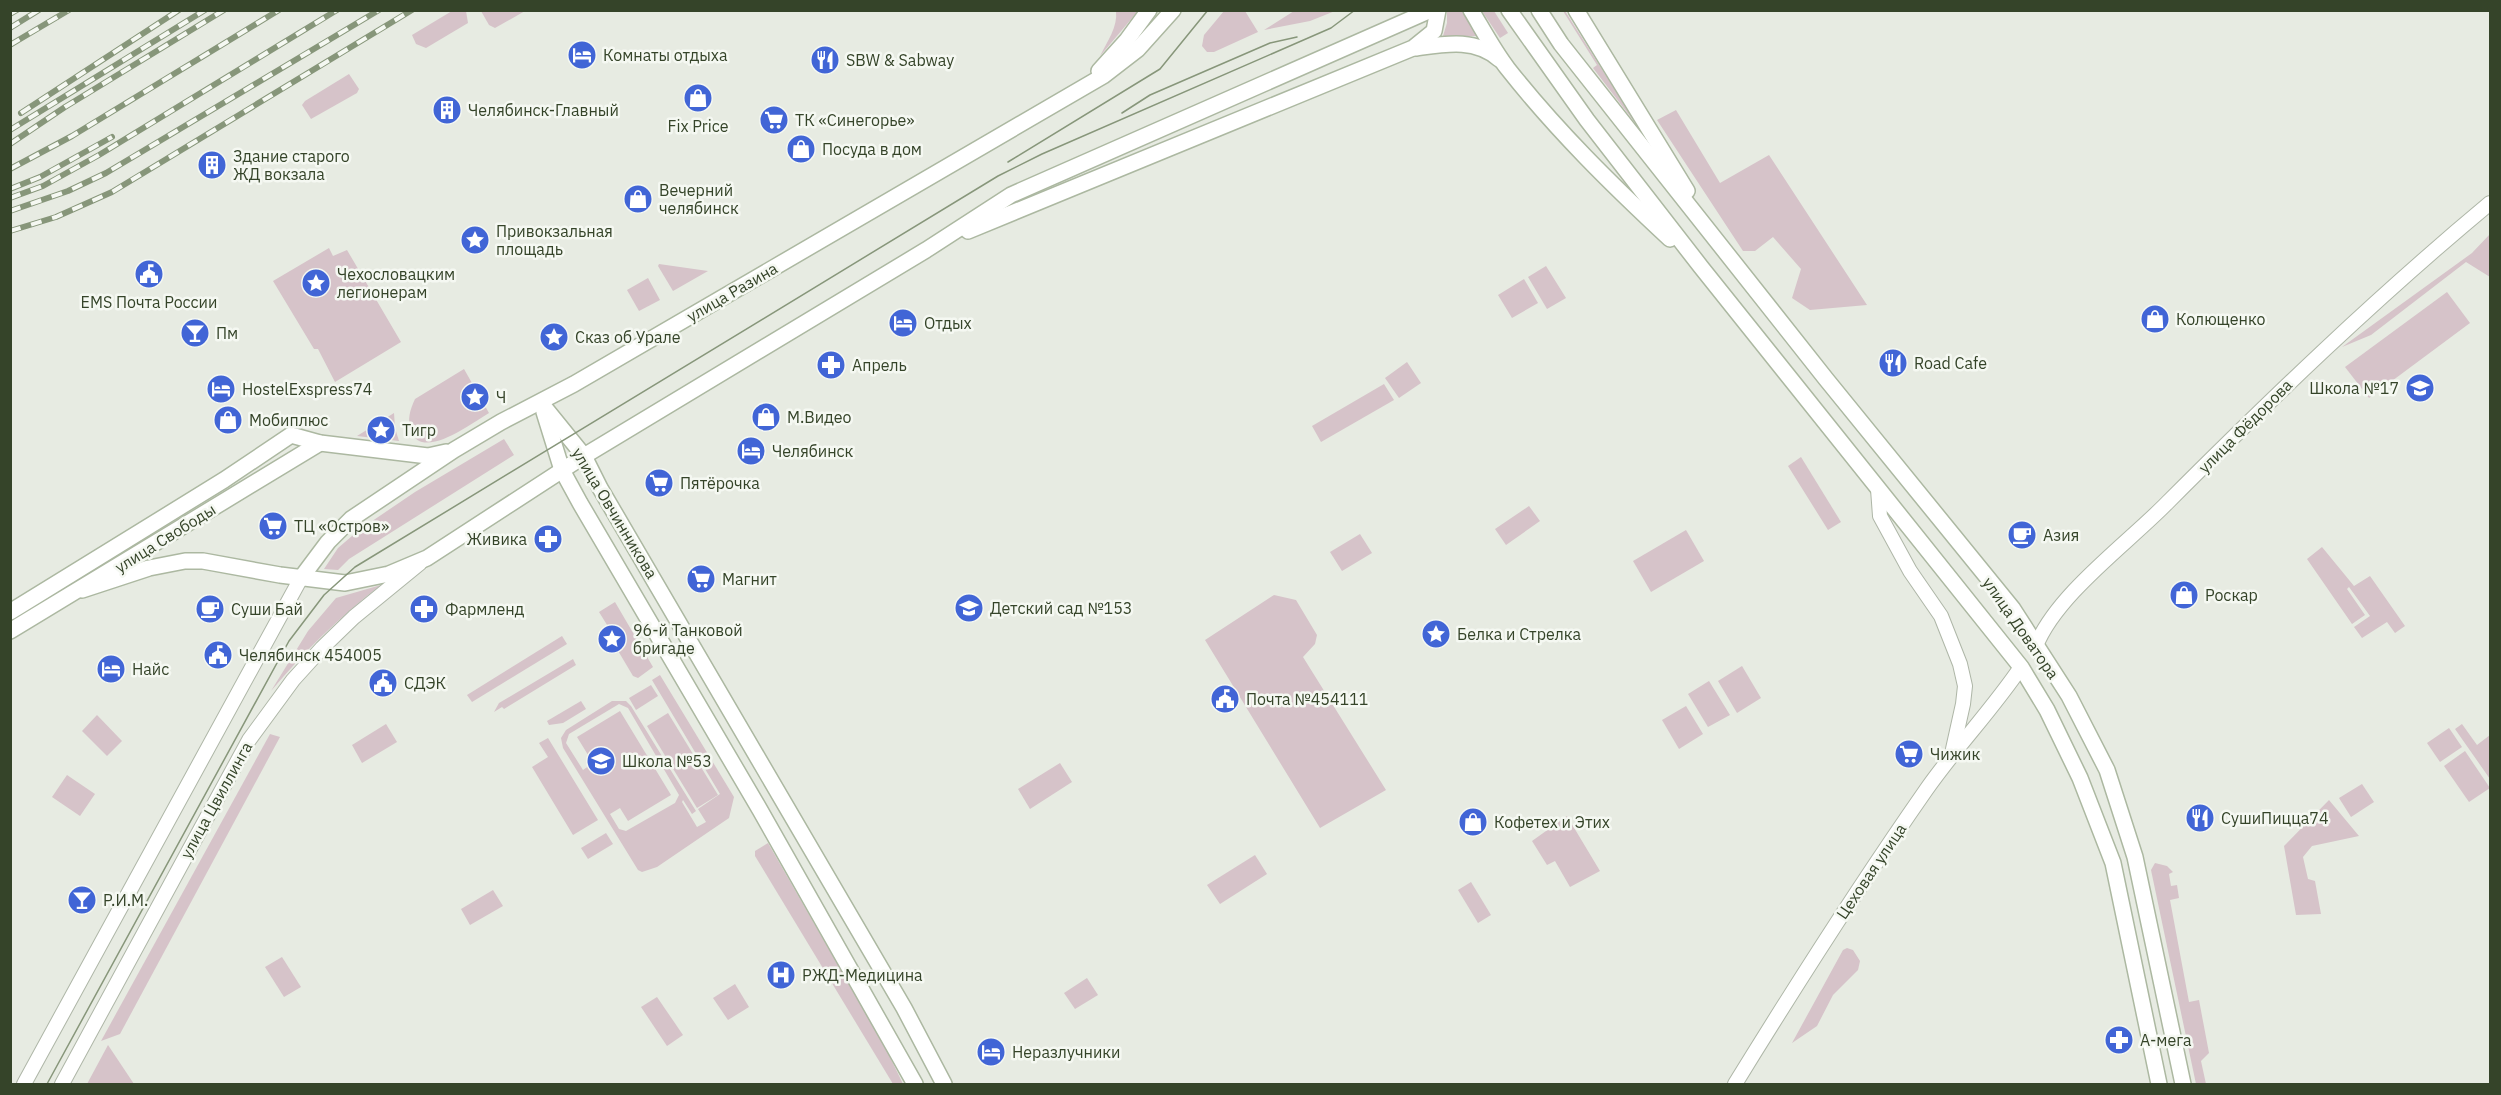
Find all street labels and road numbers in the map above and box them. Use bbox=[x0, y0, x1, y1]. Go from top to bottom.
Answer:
street label: улица Разина bbox=[683, 258, 781, 326]
street label: улица Фёдорова bbox=[2194, 375, 2296, 477]
street label: улица Овчинникова bbox=[568, 444, 662, 583]
street label: улица Свободы bbox=[111, 499, 219, 577]
street label: улица Доватора bbox=[1978, 573, 2064, 683]
street label: улица Цвиллинга bbox=[176, 738, 257, 862]
street label: Цеховая улица bbox=[1832, 819, 1911, 923]

